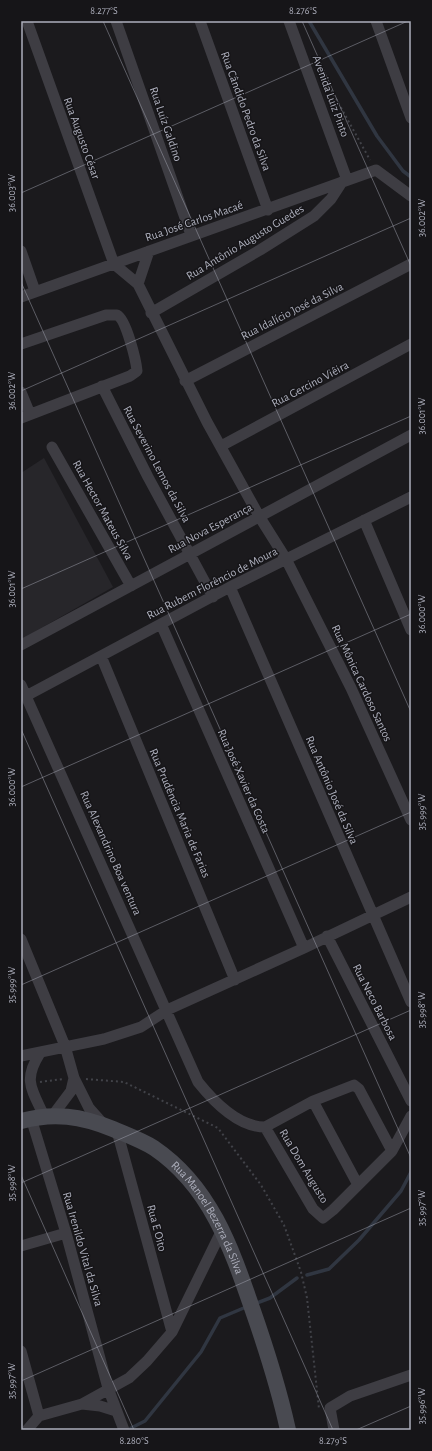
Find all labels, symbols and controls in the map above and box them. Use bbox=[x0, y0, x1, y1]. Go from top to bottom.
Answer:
text: 8.277°S bbox=[90, 6, 118, 16]
text: 8.276°S bbox=[289, 6, 317, 16]
street label: Rua Cândido Pedro da Silva bbox=[219, 50, 273, 173]
street label: Avenida Luiz Pinto bbox=[311, 54, 351, 138]
street label: Rua Luíz Galdino bbox=[148, 85, 184, 163]
street label: Rua Augusto César bbox=[62, 95, 102, 181]
text: 36.003°W bbox=[7, 174, 17, 212]
street label: Rua José Carlos Macaé bbox=[144, 199, 244, 243]
text: 36.002°W bbox=[417, 199, 427, 237]
street label: Rua Antônio Augusto Guedes bbox=[184, 202, 306, 282]
street label: Rua Idalício José da Silva bbox=[239, 280, 346, 342]
street label: Rua Gercino Viêira bbox=[269, 358, 351, 409]
text: 36.002°W bbox=[7, 372, 17, 410]
text: 36.001°W bbox=[417, 397, 427, 435]
street label: Rua Severino Lemos da Silva bbox=[121, 404, 193, 525]
street label: Rua Hector Mateus Silva bbox=[71, 458, 136, 562]
street label: Rua Nova Esperança bbox=[166, 501, 254, 555]
street label: Rua Rubem Florêncio de Moura bbox=[145, 545, 280, 621]
text: 36.001°W bbox=[7, 570, 17, 608]
text: 36.000°W bbox=[417, 594, 427, 633]
street label: Rua Mônica Cardoso Santos bbox=[330, 623, 394, 743]
street label: Rua José Xavier da Costa bbox=[216, 727, 273, 835]
street label: Rua Antônio José da Silva bbox=[304, 734, 360, 846]
street label: Rua Prudência Maria de Farias bbox=[147, 747, 213, 879]
text: 36.000°W bbox=[7, 767, 17, 806]
street label: Rua Alexandrino Boa ventura bbox=[78, 789, 144, 917]
text: 35.999°W bbox=[417, 794, 427, 830]
street label: Rua Neco Barbosa bbox=[351, 962, 400, 1042]
text: 35.999°W bbox=[7, 967, 17, 1003]
text: 35.998°W bbox=[417, 992, 427, 1028]
street label: Rua Dom Augusto bbox=[277, 1127, 331, 1205]
street label: Rua Manoel Bezerra da Silva bbox=[169, 1159, 246, 1276]
text: 35.998°W bbox=[7, 1165, 17, 1201]
street label: Rua Irenildo Vital da Silva bbox=[61, 1190, 105, 1308]
text: 35.997°W bbox=[417, 1190, 427, 1226]
street label: Rua E Oito bbox=[145, 1203, 169, 1253]
text: 35.997°W bbox=[7, 1363, 17, 1399]
text: 35.996°W bbox=[417, 1388, 427, 1424]
text: 8.280°S bbox=[119, 1436, 149, 1446]
text: 8.279°S bbox=[319, 1436, 347, 1446]

